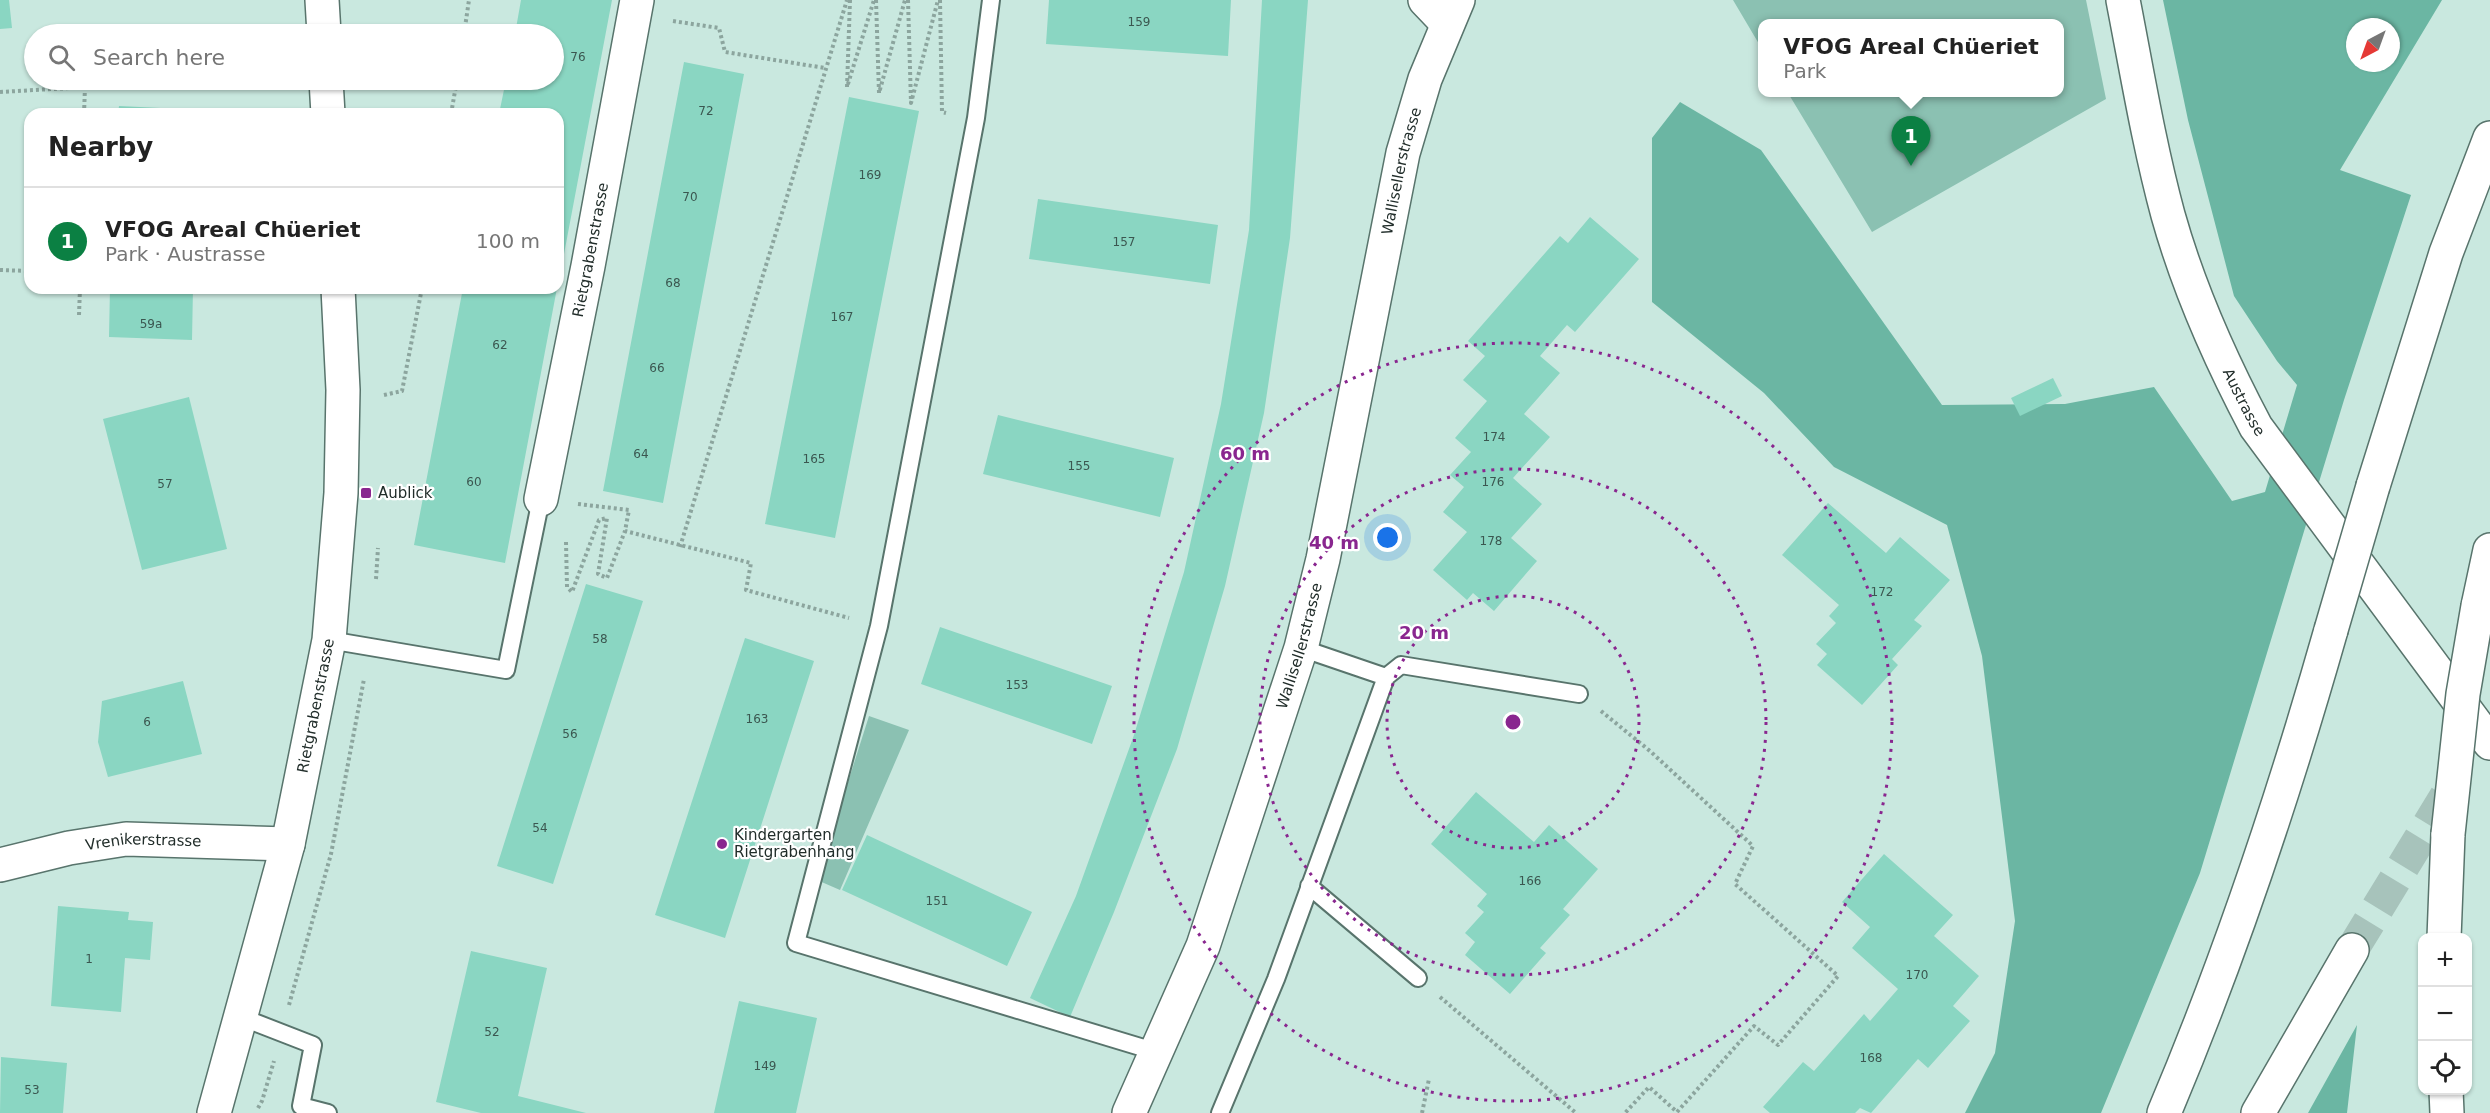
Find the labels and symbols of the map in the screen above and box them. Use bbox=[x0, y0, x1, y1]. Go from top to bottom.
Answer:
house number: 159 bbox=[1128, 15, 1150, 29]
north arrow bbox=[2346, 18, 2400, 72]
house number: 76 bbox=[570, 50, 586, 64]
house number: 72 bbox=[698, 104, 714, 118]
street label: Wallisellerstrasse bbox=[1378, 105, 1425, 236]
pin: 1 bbox=[1892, 116, 1930, 166]
house number: 169 bbox=[859, 168, 881, 182]
street label: Rietgrabenstrasse bbox=[569, 181, 612, 319]
house number: 70 bbox=[682, 190, 698, 204]
house number: 157 bbox=[1113, 235, 1135, 249]
house number: 68 bbox=[665, 276, 681, 290]
house number: 167 bbox=[831, 310, 853, 324]
house number: 59a bbox=[140, 317, 162, 331]
house number: 62 bbox=[492, 338, 508, 352]
house number: 66 bbox=[649, 361, 665, 375]
street label: Austrasse bbox=[2219, 365, 2269, 440]
house number: 174 bbox=[1483, 430, 1505, 444]
text: 60 m bbox=[1220, 443, 1270, 464]
house number: 64 bbox=[633, 447, 649, 461]
house number: 165 bbox=[803, 452, 825, 466]
house number: 155 bbox=[1068, 459, 1090, 473]
house number: 60 bbox=[466, 475, 482, 489]
house number: 176 bbox=[1482, 475, 1504, 489]
house number: 57 bbox=[157, 477, 173, 491]
place label: Aublick bbox=[378, 484, 433, 502]
marker: Aublick bbox=[359, 486, 373, 500]
your location bbox=[1373, 523, 1402, 552]
text: 40 m bbox=[1309, 532, 1359, 553]
house number: 178 bbox=[1480, 534, 1502, 548]
street label: Wallisellerstrasse bbox=[1273, 581, 1326, 711]
house number: 172 bbox=[1871, 585, 1893, 599]
text: 20 m bbox=[1399, 622, 1449, 643]
house number: 58 bbox=[592, 632, 608, 646]
street label: Rietgrabenstrasse bbox=[293, 637, 338, 775]
house number: 153 bbox=[1006, 678, 1028, 692]
house number: 163 bbox=[746, 712, 768, 726]
centre of rings bbox=[1503, 712, 1523, 732]
house number: 6 bbox=[143, 715, 151, 729]
house number: 56 bbox=[562, 727, 578, 741]
house number: 54 bbox=[532, 821, 548, 835]
place label: Kindergarten Rietgrabenhang bbox=[734, 826, 855, 861]
street label: Vrenikerstrasse bbox=[84, 830, 202, 854]
marker: Kindergarten Rietgrabenhang bbox=[715, 837, 729, 851]
house number: 166 bbox=[1519, 874, 1541, 888]
house number: 151 bbox=[926, 894, 948, 908]
house number: 1 bbox=[85, 952, 93, 966]
house number: 170 bbox=[1906, 968, 1928, 982]
house number: 52 bbox=[484, 1025, 500, 1039]
house number: 168 bbox=[1860, 1051, 1882, 1065]
house number: 149 bbox=[754, 1059, 776, 1073]
house number: 53 bbox=[24, 1083, 40, 1097]

